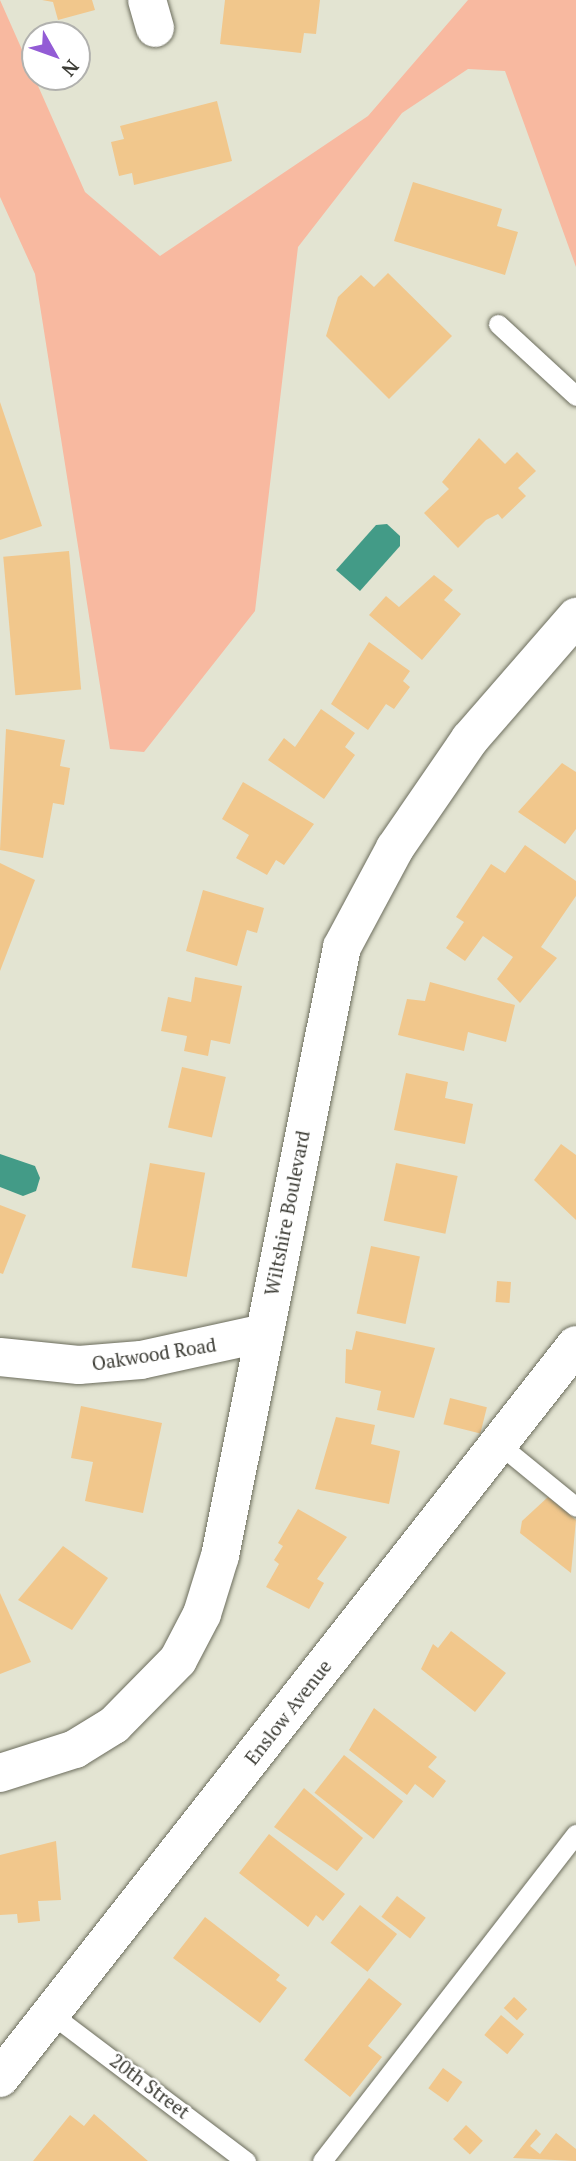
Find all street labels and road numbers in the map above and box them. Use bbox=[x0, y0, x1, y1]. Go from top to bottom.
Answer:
street label: Wiltshire Boulevard bbox=[260, 1128, 314, 1298]
street label: Oakwood Road bbox=[90, 1333, 218, 1375]
street label: Enslow Avenue bbox=[240, 1655, 336, 1769]
street label: 20th Street bbox=[106, 2049, 194, 2123]

